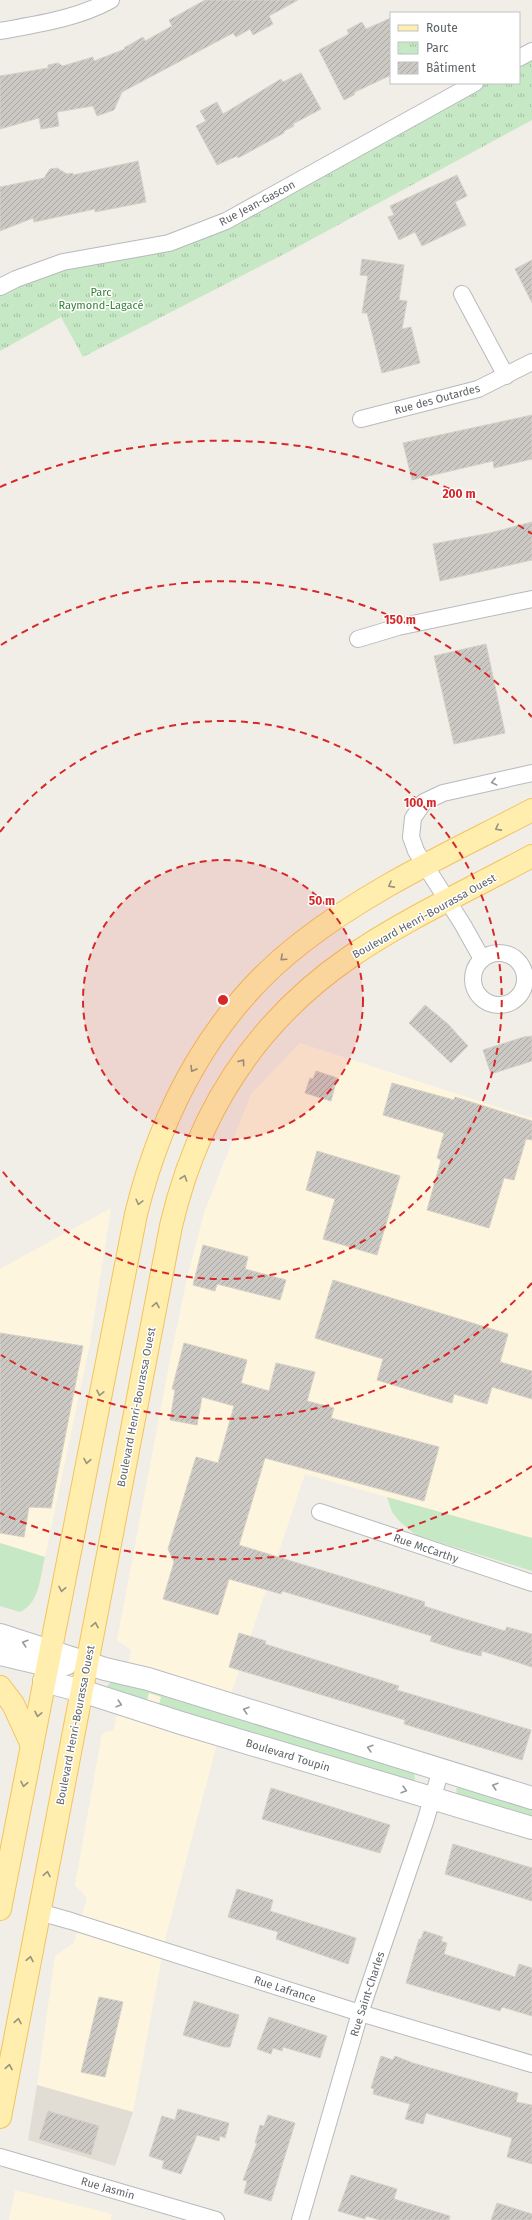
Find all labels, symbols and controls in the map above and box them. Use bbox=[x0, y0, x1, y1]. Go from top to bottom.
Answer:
legend bbox=[390, 12, 520, 84]
text: Route bbox=[426, 21, 458, 35]
text: Parc bbox=[426, 41, 449, 55]
text: Bâtiment bbox=[426, 61, 476, 75]
street label: Rue Jean-Gascon bbox=[217, 178, 297, 229]
park label: Parc Raymond-Lagacé bbox=[59, 286, 143, 312]
street label: Rue des Outardes bbox=[393, 382, 481, 417]
text: 200 m bbox=[442, 487, 476, 501]
text: 150 m bbox=[384, 613, 416, 627]
one-way arrow bbox=[491, 777, 497, 785]
text: 100 m bbox=[404, 796, 436, 810]
one-way arrow bbox=[494, 823, 502, 831]
street label: Boulevard Henri-Bourassa Ouest bbox=[350, 871, 498, 961]
one-way arrow bbox=[387, 880, 395, 888]
text: 50 m bbox=[309, 894, 335, 908]
one-way arrow bbox=[280, 953, 288, 960]
centre of rings bbox=[216, 993, 230, 1007]
one-way arrow bbox=[237, 1059, 245, 1066]
one-way arrow bbox=[190, 1065, 197, 1072]
one-way arrow bbox=[179, 1174, 187, 1181]
one-way arrow bbox=[135, 1198, 144, 1205]
one-way arrow bbox=[151, 1301, 159, 1308]
street label: Boulevard Henri-Bourassa Ouest bbox=[115, 1326, 158, 1488]
one-way arrow bbox=[97, 1390, 105, 1397]
one-way arrow bbox=[83, 1458, 92, 1464]
street label: Rue McCarthy bbox=[392, 1531, 461, 1566]
one-way arrow bbox=[59, 1586, 67, 1592]
one-way arrow bbox=[90, 1622, 99, 1628]
one-way arrow bbox=[22, 1639, 29, 1648]
street label: Boulevard Henri-Bourassa Ouest bbox=[54, 1644, 97, 1806]
one-way arrow bbox=[115, 1699, 122, 1708]
one-way arrow bbox=[243, 1706, 250, 1715]
one-way arrow bbox=[35, 1710, 43, 1717]
street label: Boulevard Toupin bbox=[244, 1737, 331, 1774]
one-way arrow bbox=[367, 1744, 374, 1753]
one-way arrow bbox=[20, 1781, 29, 1787]
one-way arrow bbox=[491, 1782, 498, 1791]
one-way arrow bbox=[400, 1785, 407, 1794]
one-way arrow bbox=[42, 1871, 50, 1877]
street label: Rue Saint-Charles bbox=[348, 1950, 387, 2038]
one-way arrow bbox=[26, 1956, 34, 1962]
street label: Rue Lafrance bbox=[252, 1973, 317, 2006]
one-way arrow bbox=[13, 2018, 22, 2024]
one-way arrow bbox=[5, 2064, 13, 2070]
street label: Rue Jasmin bbox=[79, 2175, 136, 2202]

